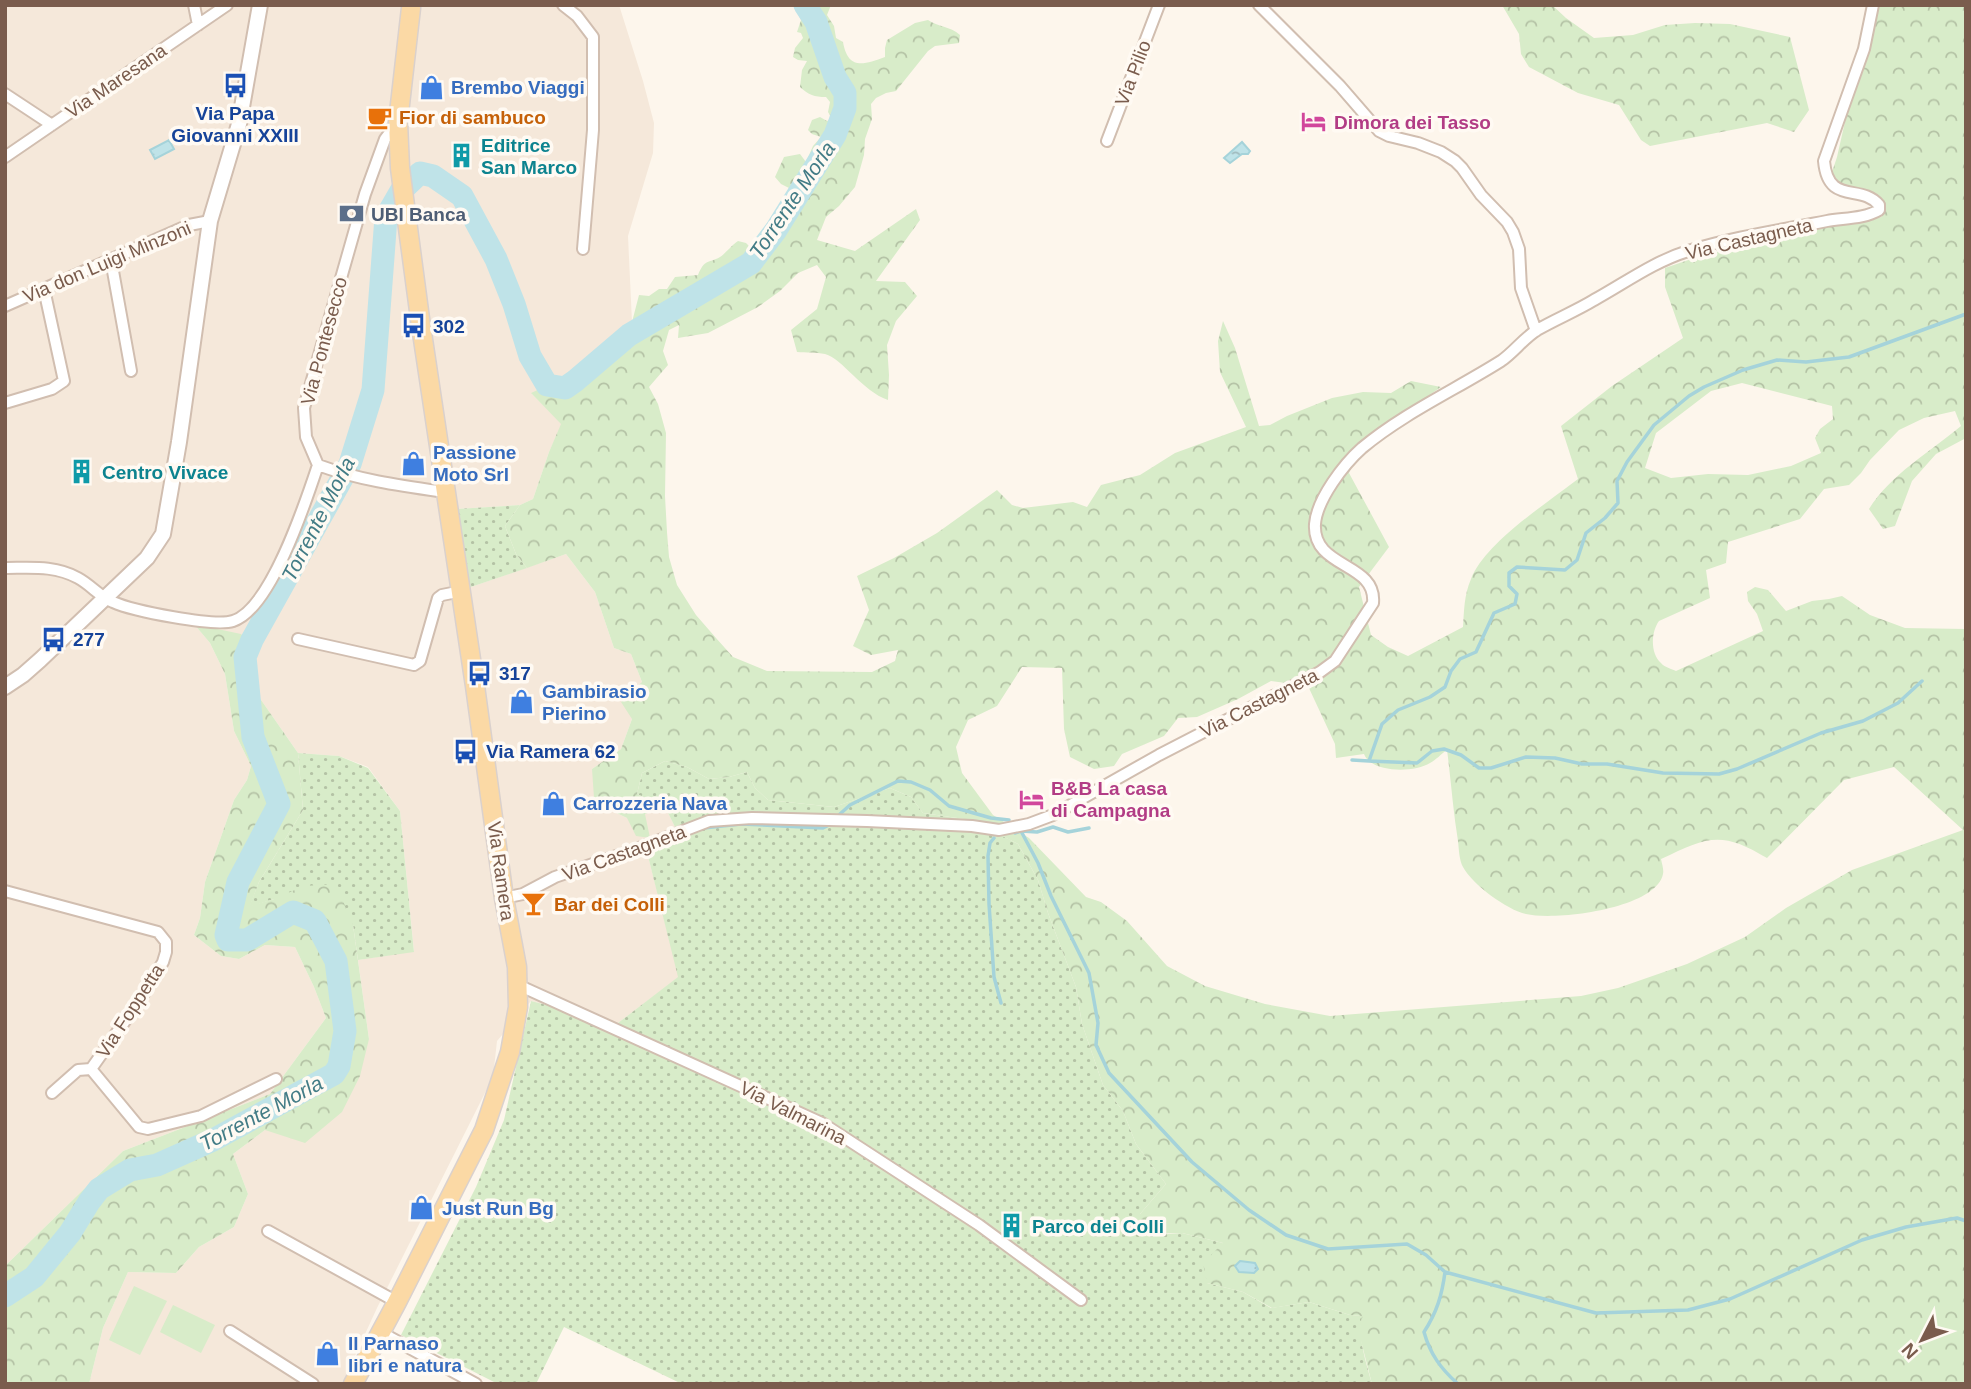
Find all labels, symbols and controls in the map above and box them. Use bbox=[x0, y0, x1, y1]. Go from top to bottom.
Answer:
street label: Via Pilio bbox=[1111, 37, 1155, 109]
street label: Via Maresana bbox=[62, 39, 171, 122]
bus stop icon: Via Papa Giovanni XXIII bbox=[221, 71, 249, 99]
shop icon: Brembo Viaggi bbox=[417, 73, 445, 101]
place label: Brembo Viaggi bbox=[451, 77, 585, 98]
place label: Via Papa Giovanni XXIII bbox=[171, 103, 299, 146]
cafe icon: Fior di sambuco bbox=[365, 103, 393, 131]
place label: Fior di sambuco bbox=[399, 107, 546, 128]
hotel icon: Dimora dei Tasso bbox=[1300, 108, 1328, 136]
place label: Dimora dei Tasso bbox=[1334, 112, 1491, 133]
place label: Editrice San Marco bbox=[481, 135, 577, 178]
water label: Torrente Morla bbox=[744, 137, 840, 263]
building icon: Editrice San Marco bbox=[447, 142, 475, 170]
bank icon: UBI Banca bbox=[337, 200, 365, 228]
place label: UBI Banca bbox=[371, 204, 466, 225]
street label: Via Castagneta bbox=[1684, 214, 1815, 264]
street label: Via don Luigi Minzoni bbox=[20, 217, 194, 307]
street label: Via Pontesecco bbox=[297, 275, 351, 407]
bus stop icon: 302 bbox=[399, 312, 427, 340]
place label: 302 bbox=[433, 316, 465, 337]
place label: Passione Moto Srl bbox=[433, 442, 516, 485]
shop icon: Passione Moto Srl bbox=[399, 449, 427, 477]
water label: Torrente Morla bbox=[277, 453, 359, 585]
building icon: Centro Vivace bbox=[68, 458, 96, 486]
place label: Centro Vivace bbox=[102, 462, 228, 483]
bus stop icon: 277 bbox=[39, 625, 67, 653]
place label: 277 bbox=[73, 629, 105, 650]
bus stop icon: 317 bbox=[465, 659, 493, 687]
place label: 317 bbox=[499, 663, 531, 684]
street label: Via Castagneta bbox=[1197, 664, 1322, 742]
place label: Gambirasio Pierino bbox=[542, 681, 647, 724]
shop icon: Gambirasio Pierino bbox=[508, 688, 536, 716]
bus stop icon: Via Ramera 62 bbox=[452, 737, 480, 765]
place label: Via Ramera 62 bbox=[486, 741, 616, 762]
place label: B&B La casa di Campagna bbox=[1051, 778, 1171, 821]
hotel icon: B&B La casa di Campagna bbox=[1017, 785, 1045, 813]
shop icon: Carrozzeria Nava bbox=[539, 789, 567, 817]
place label: Carrozzeria Nava bbox=[573, 793, 728, 814]
street label: Via Ramera bbox=[484, 820, 518, 922]
street label: Via Castagneta bbox=[560, 821, 689, 885]
bar icon: Bar dei Colli bbox=[520, 890, 548, 918]
place label: Bar dei Colli bbox=[554, 894, 665, 915]
street label: Via Foppetta bbox=[92, 960, 168, 1062]
water label: Torrente Morla bbox=[196, 1071, 326, 1155]
street label: Via Valmarina bbox=[736, 1077, 850, 1149]
shop icon: Just Run Bg bbox=[408, 1194, 436, 1222]
place label: Just Run Bg bbox=[442, 1198, 554, 1219]
building icon: Parco dei Colli bbox=[998, 1212, 1026, 1240]
place label: Parco dei Colli bbox=[1032, 1216, 1164, 1237]
north arrow bbox=[1887, 1305, 1957, 1375]
place label: Il Parnaso libri e natura bbox=[348, 1333, 462, 1376]
text: N bbox=[1897, 1339, 1922, 1363]
shop icon: Il Parnaso libri e natura bbox=[314, 1340, 342, 1368]

